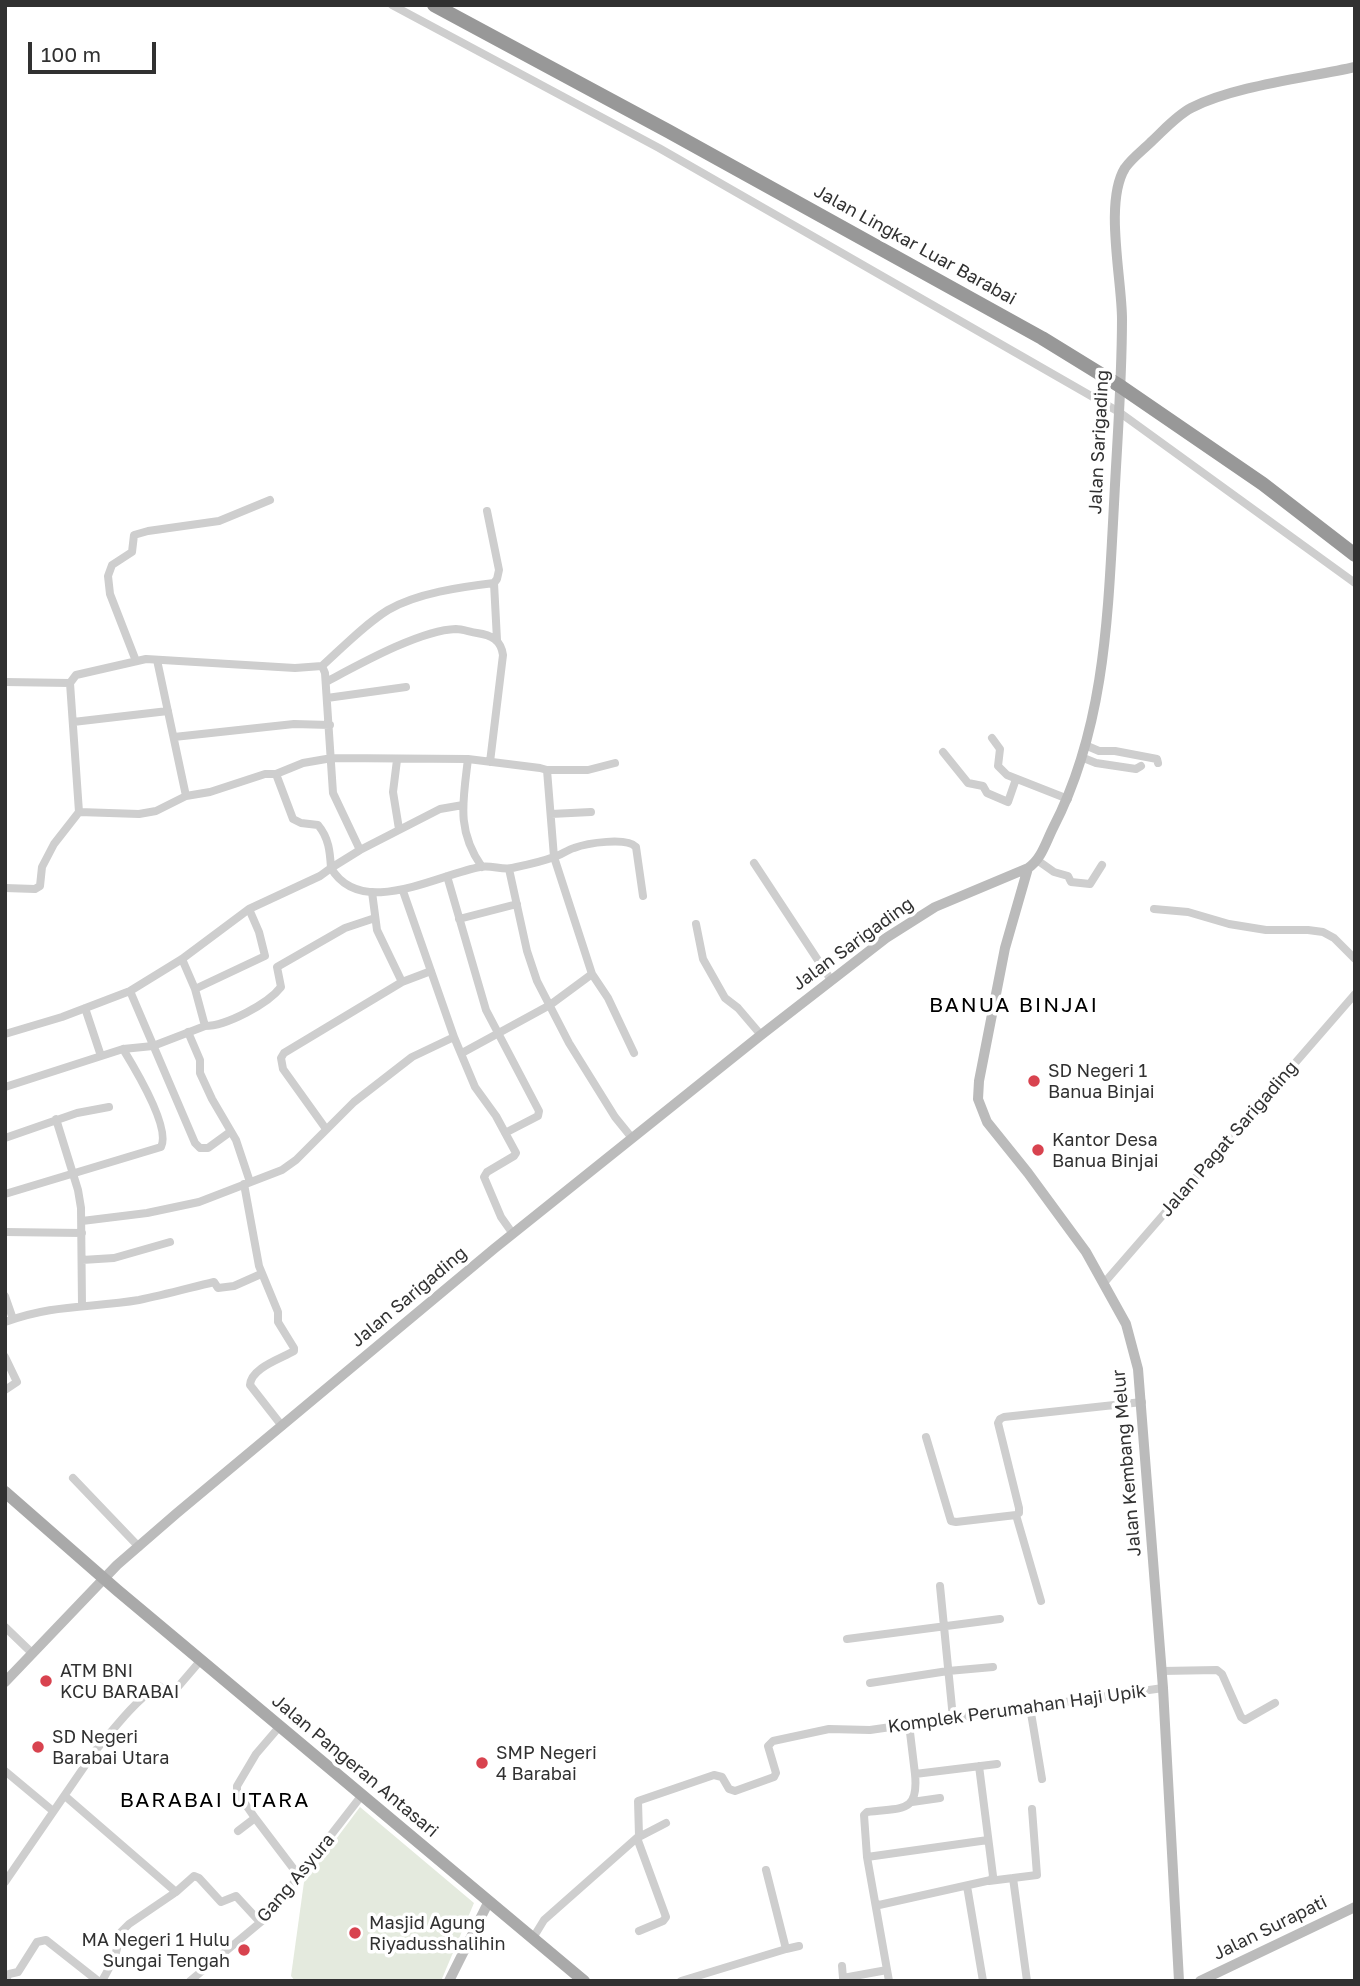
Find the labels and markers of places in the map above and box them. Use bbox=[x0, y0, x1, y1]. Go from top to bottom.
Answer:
place label: SD Negeri 1 Banua Binjai bbox=[1048, 1060, 1155, 1102]
marker: SD Negeri 1 Banua Binjai bbox=[1026, 1073, 1042, 1089]
place label: Kantor Desa Banua Binjai bbox=[1052, 1129, 1159, 1172]
marker: Kantor Desa Banua Binjai bbox=[1030, 1142, 1046, 1158]
place label: ATM BNI KCU BARABAI bbox=[60, 1660, 179, 1702]
marker: ATM BNI KCU BARABAI bbox=[38, 1673, 54, 1689]
place label: SD Negeri Barabai Utara bbox=[52, 1726, 169, 1768]
marker: SD Negeri Barabai Utara bbox=[30, 1739, 46, 1755]
place label: SMP Negeri 4 Barabai bbox=[496, 1742, 597, 1784]
marker: SMP Negeri 4 Barabai bbox=[474, 1755, 490, 1771]
place label: Masjid Agung Riyadusshalihin bbox=[369, 1912, 506, 1954]
marker: Masjid Agung Riyadusshalihin bbox=[347, 1925, 363, 1941]
place label: MA Negeri 1 Hulu Sungai Tengah bbox=[82, 1929, 230, 1972]
marker: MA Negeri 1 Hulu Sungai Tengah bbox=[236, 1942, 252, 1958]

